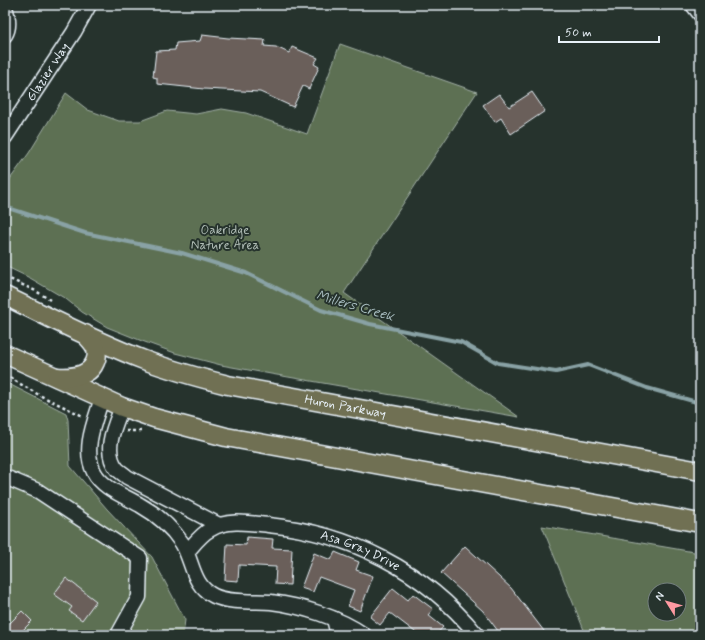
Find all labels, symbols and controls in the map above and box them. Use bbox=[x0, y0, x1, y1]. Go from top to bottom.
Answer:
scale bar bbox=[559, 18, 659, 44]
text: 50 m bbox=[565, 25, 592, 41]
street label: Glazier Way bbox=[22, 39, 73, 104]
park label: Oakridge Nature Area bbox=[191, 222, 260, 254]
water label: Millers Creek bbox=[314, 286, 397, 326]
street label: Huron Parkway bbox=[303, 391, 388, 422]
street label: Asa Gray Drive bbox=[319, 526, 404, 575]
north arrow bbox=[647, 582, 687, 622]
text: N bbox=[652, 589, 668, 604]

